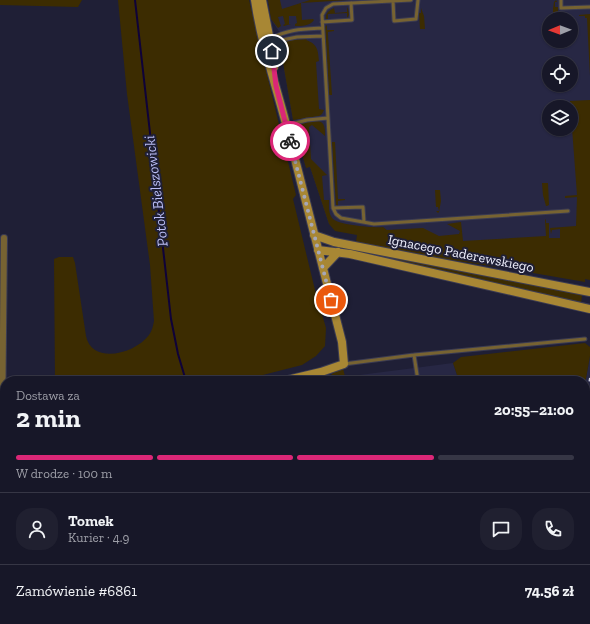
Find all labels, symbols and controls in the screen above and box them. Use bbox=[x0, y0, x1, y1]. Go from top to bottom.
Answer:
north arrow bbox=[542, 12, 578, 48]
map controls bbox=[542, 12, 578, 136]
pin bbox=[255, 34, 289, 68]
icon: home bbox=[261, 40, 283, 62]
button: locate bbox=[542, 56, 578, 92]
button: layers bbox=[542, 100, 578, 136]
courier bbox=[270, 121, 310, 161]
icon: bike bbox=[279, 130, 301, 152]
water label: Potok Bielszowicki bbox=[140, 134, 172, 248]
street label: Ignacego Paderewskiego bbox=[386, 231, 535, 276]
pin bbox=[314, 283, 348, 317]
icon: bag bbox=[320, 289, 342, 311]
text: Dostawa za bbox=[16, 388, 80, 403]
text: 20:55–21:00 bbox=[494, 401, 574, 419]
text: 2 min bbox=[16, 402, 81, 434]
text: W drodze · 100 m bbox=[16, 466, 112, 481]
button: person bbox=[16, 508, 58, 550]
button: chat bbox=[480, 508, 522, 550]
button: phone bbox=[532, 508, 574, 550]
text: Tomek bbox=[68, 512, 114, 530]
text: Kurier · 4.9 bbox=[68, 530, 129, 545]
text: Zamówienie #6861 bbox=[16, 582, 137, 600]
text: 74.56 zł bbox=[525, 582, 574, 600]

